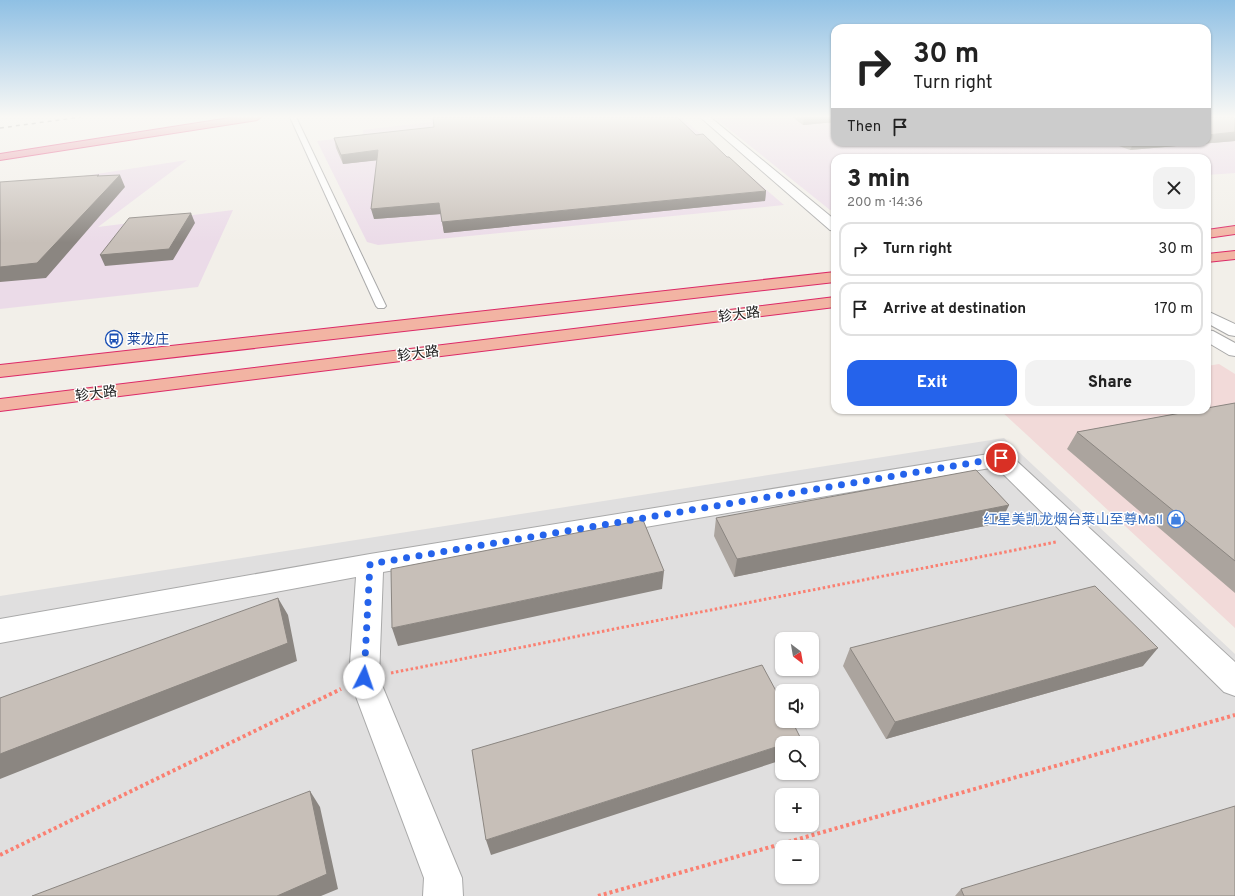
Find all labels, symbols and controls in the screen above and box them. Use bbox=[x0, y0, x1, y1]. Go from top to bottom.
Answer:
text: 30 m bbox=[913, 37, 979, 73]
icon: right bbox=[847, 40, 899, 92]
text: Turn right bbox=[913, 72, 993, 95]
icon: arrive bbox=[889, 116, 911, 138]
text: Then bbox=[847, 118, 881, 137]
text: 3 min bbox=[847, 165, 910, 195]
button: close bbox=[1153, 167, 1195, 209]
text: 200 m · 14:36 bbox=[847, 195, 923, 211]
icon: right bbox=[849, 238, 871, 260]
text: Turn right bbox=[883, 240, 952, 259]
text: 30 m bbox=[1158, 240, 1193, 259]
icon: arrive bbox=[849, 298, 871, 320]
text: Arrive at destination bbox=[883, 300, 1026, 319]
text: 170 m bbox=[1154, 300, 1193, 319]
street label: 轸大路 bbox=[717, 304, 761, 326]
bus stop icon: 莱龙庄 bbox=[104, 329, 124, 349]
place label: 莱龙庄 bbox=[127, 331, 169, 349]
street label: 轸大路 bbox=[396, 343, 440, 365]
button: Exit bbox=[847, 360, 1017, 406]
button: Share bbox=[1025, 360, 1195, 406]
street label: 轸大路 bbox=[74, 383, 118, 405]
pin bbox=[984, 441, 1018, 475]
icon: arrive bbox=[990, 447, 1012, 469]
shop icon: 红星美凯龙烟台莱山至尊Mall bbox=[1166, 509, 1186, 529]
place label: 红星美凯龙烟台莱山至尊Mall bbox=[983, 511, 1163, 529]
north arrow bbox=[775, 632, 819, 676]
map controls bbox=[775, 632, 819, 884]
position arrow bbox=[343, 657, 385, 699]
button: sound bbox=[775, 684, 819, 728]
button: search bbox=[775, 736, 819, 780]
button: + bbox=[775, 788, 819, 832]
button: − bbox=[775, 840, 819, 884]

